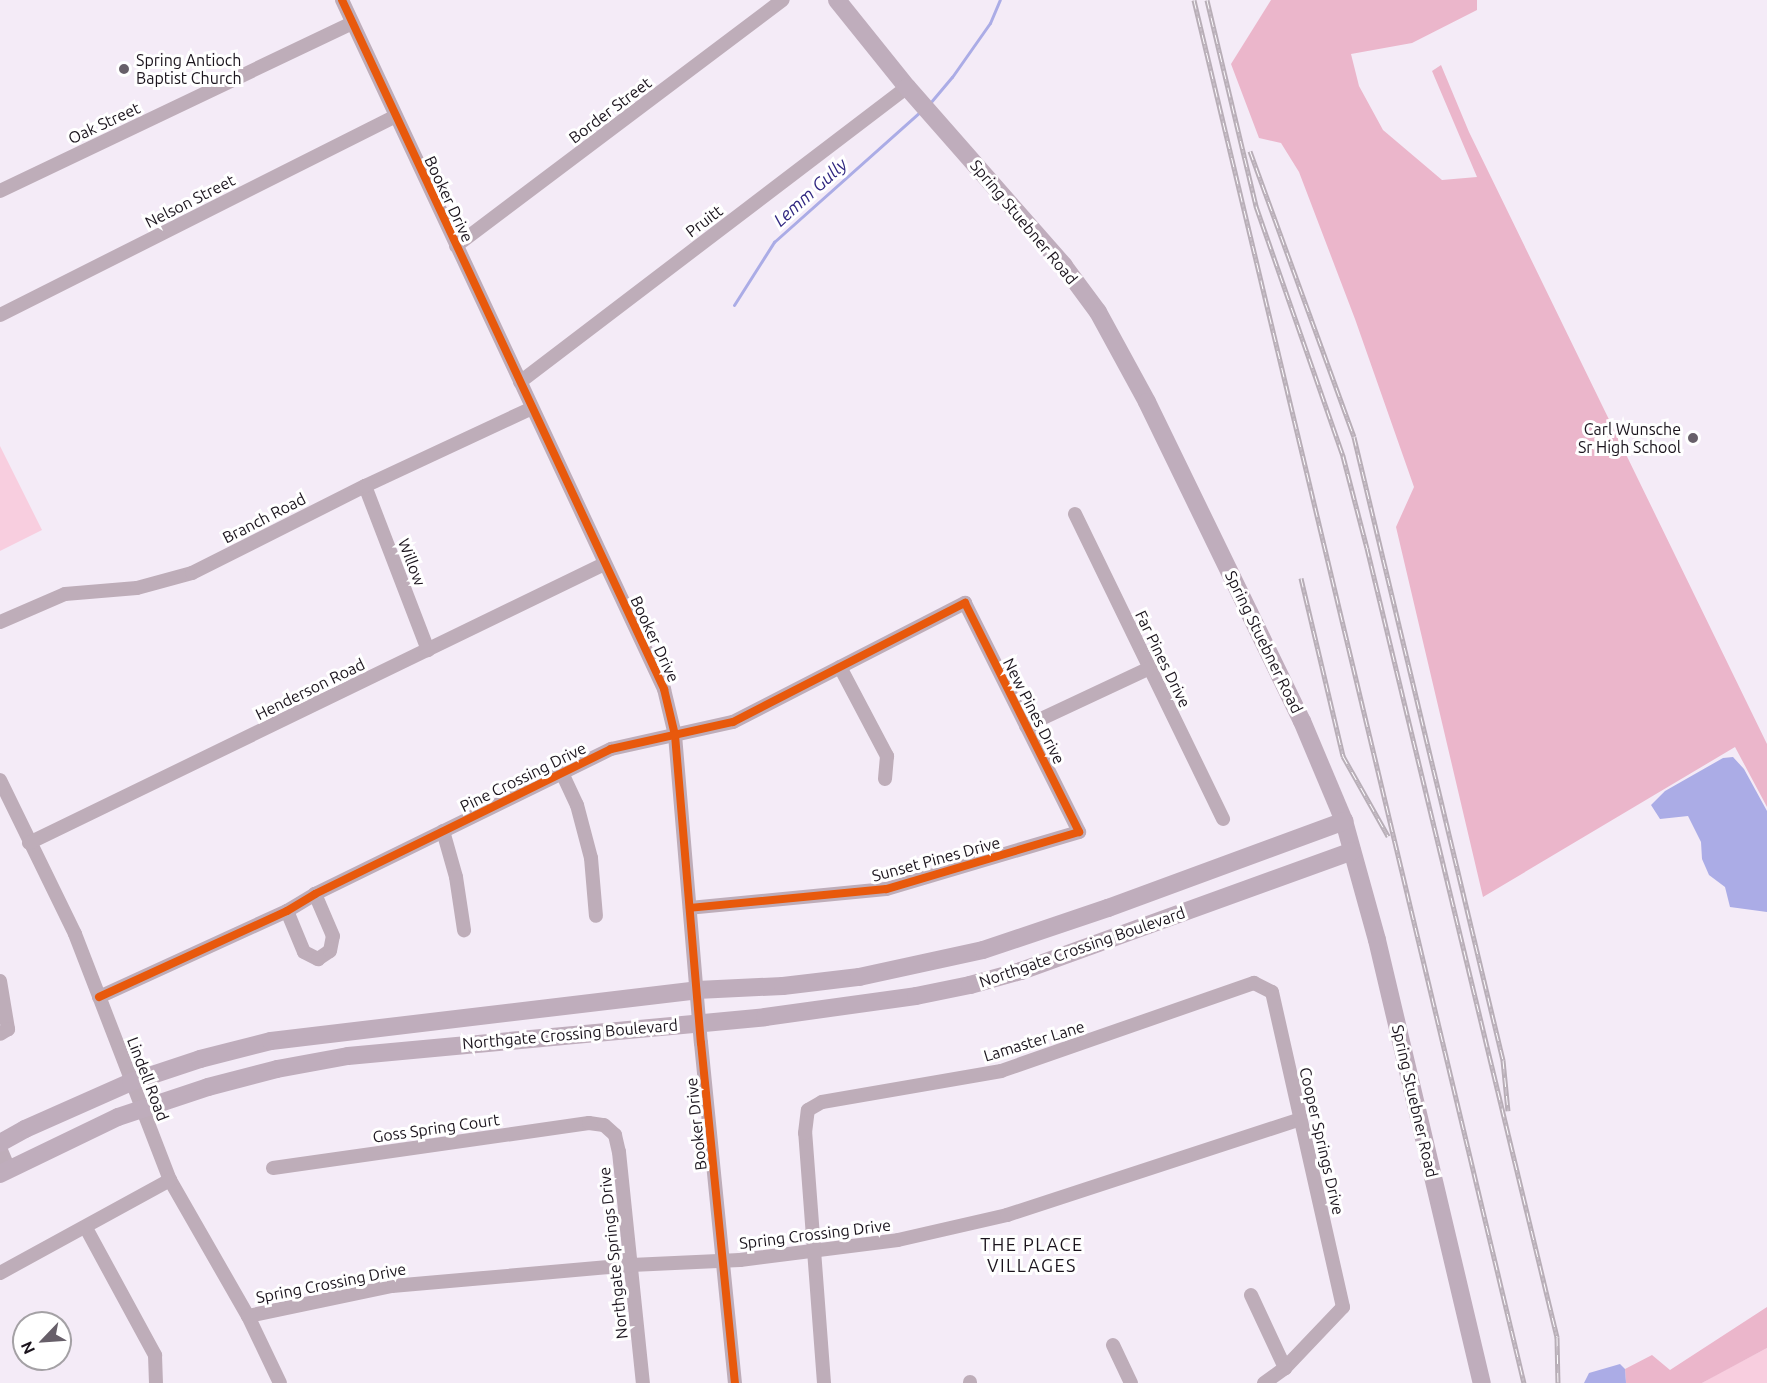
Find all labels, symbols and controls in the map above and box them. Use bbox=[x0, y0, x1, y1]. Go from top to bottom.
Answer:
place label: Spring Antioch Baptist Church bbox=[136, 50, 242, 88]
marker: Spring Antioch Baptist Church bbox=[117, 62, 131, 76]
street label: Border Street bbox=[565, 73, 655, 147]
street label: Oak Street bbox=[65, 98, 143, 148]
street label: Booker Drive bbox=[421, 153, 477, 245]
water label: Lemm Gully bbox=[769, 153, 851, 231]
street label: Spring Stuebner Road bbox=[966, 156, 1082, 288]
street label: Nelson Street bbox=[142, 170, 238, 232]
street label: Pruitt bbox=[682, 201, 726, 241]
place label: Carl Wunsche Sr High School bbox=[1578, 419, 1681, 457]
marker: Carl Wunsche Sr High School bbox=[1686, 431, 1700, 445]
street label: Branch Road bbox=[219, 489, 309, 547]
street label: Willow bbox=[394, 536, 430, 588]
street label: Spring Stuebner Road bbox=[1221, 568, 1307, 716]
street label: Booker Drive bbox=[627, 593, 683, 685]
street label: Far Pines Drive bbox=[1131, 607, 1195, 711]
street label: Henderson Road bbox=[252, 654, 368, 724]
street label: New Pines Drive bbox=[999, 655, 1069, 767]
street label: Pine Crossing Drive bbox=[457, 738, 589, 816]
street label: Sunset Pines Drive bbox=[870, 833, 1002, 885]
street label: Northgate Crossing Boulevard bbox=[977, 903, 1187, 991]
street label: Northgate Crossing Boulevard bbox=[461, 1015, 679, 1053]
street label: Lamaster Lane bbox=[981, 1017, 1087, 1065]
street label: Spring Stuebner Road bbox=[1388, 1023, 1442, 1179]
street label: Lindell Road bbox=[123, 1034, 173, 1124]
street label: Cooper Springs Drive bbox=[1296, 1065, 1348, 1217]
street label: Booker Drive bbox=[682, 1077, 710, 1171]
street label: Goss Spring Court bbox=[371, 1110, 501, 1146]
street label: Northgate Springs Drive bbox=[594, 1166, 632, 1340]
street label: Spring Crossing Drive bbox=[738, 1215, 892, 1253]
district label: THE PLACE VILLAGES bbox=[980, 1234, 1084, 1276]
street label: Spring Crossing Drive bbox=[254, 1259, 408, 1307]
north arrow bbox=[12, 1311, 72, 1371]
text: N bbox=[17, 1339, 38, 1357]

